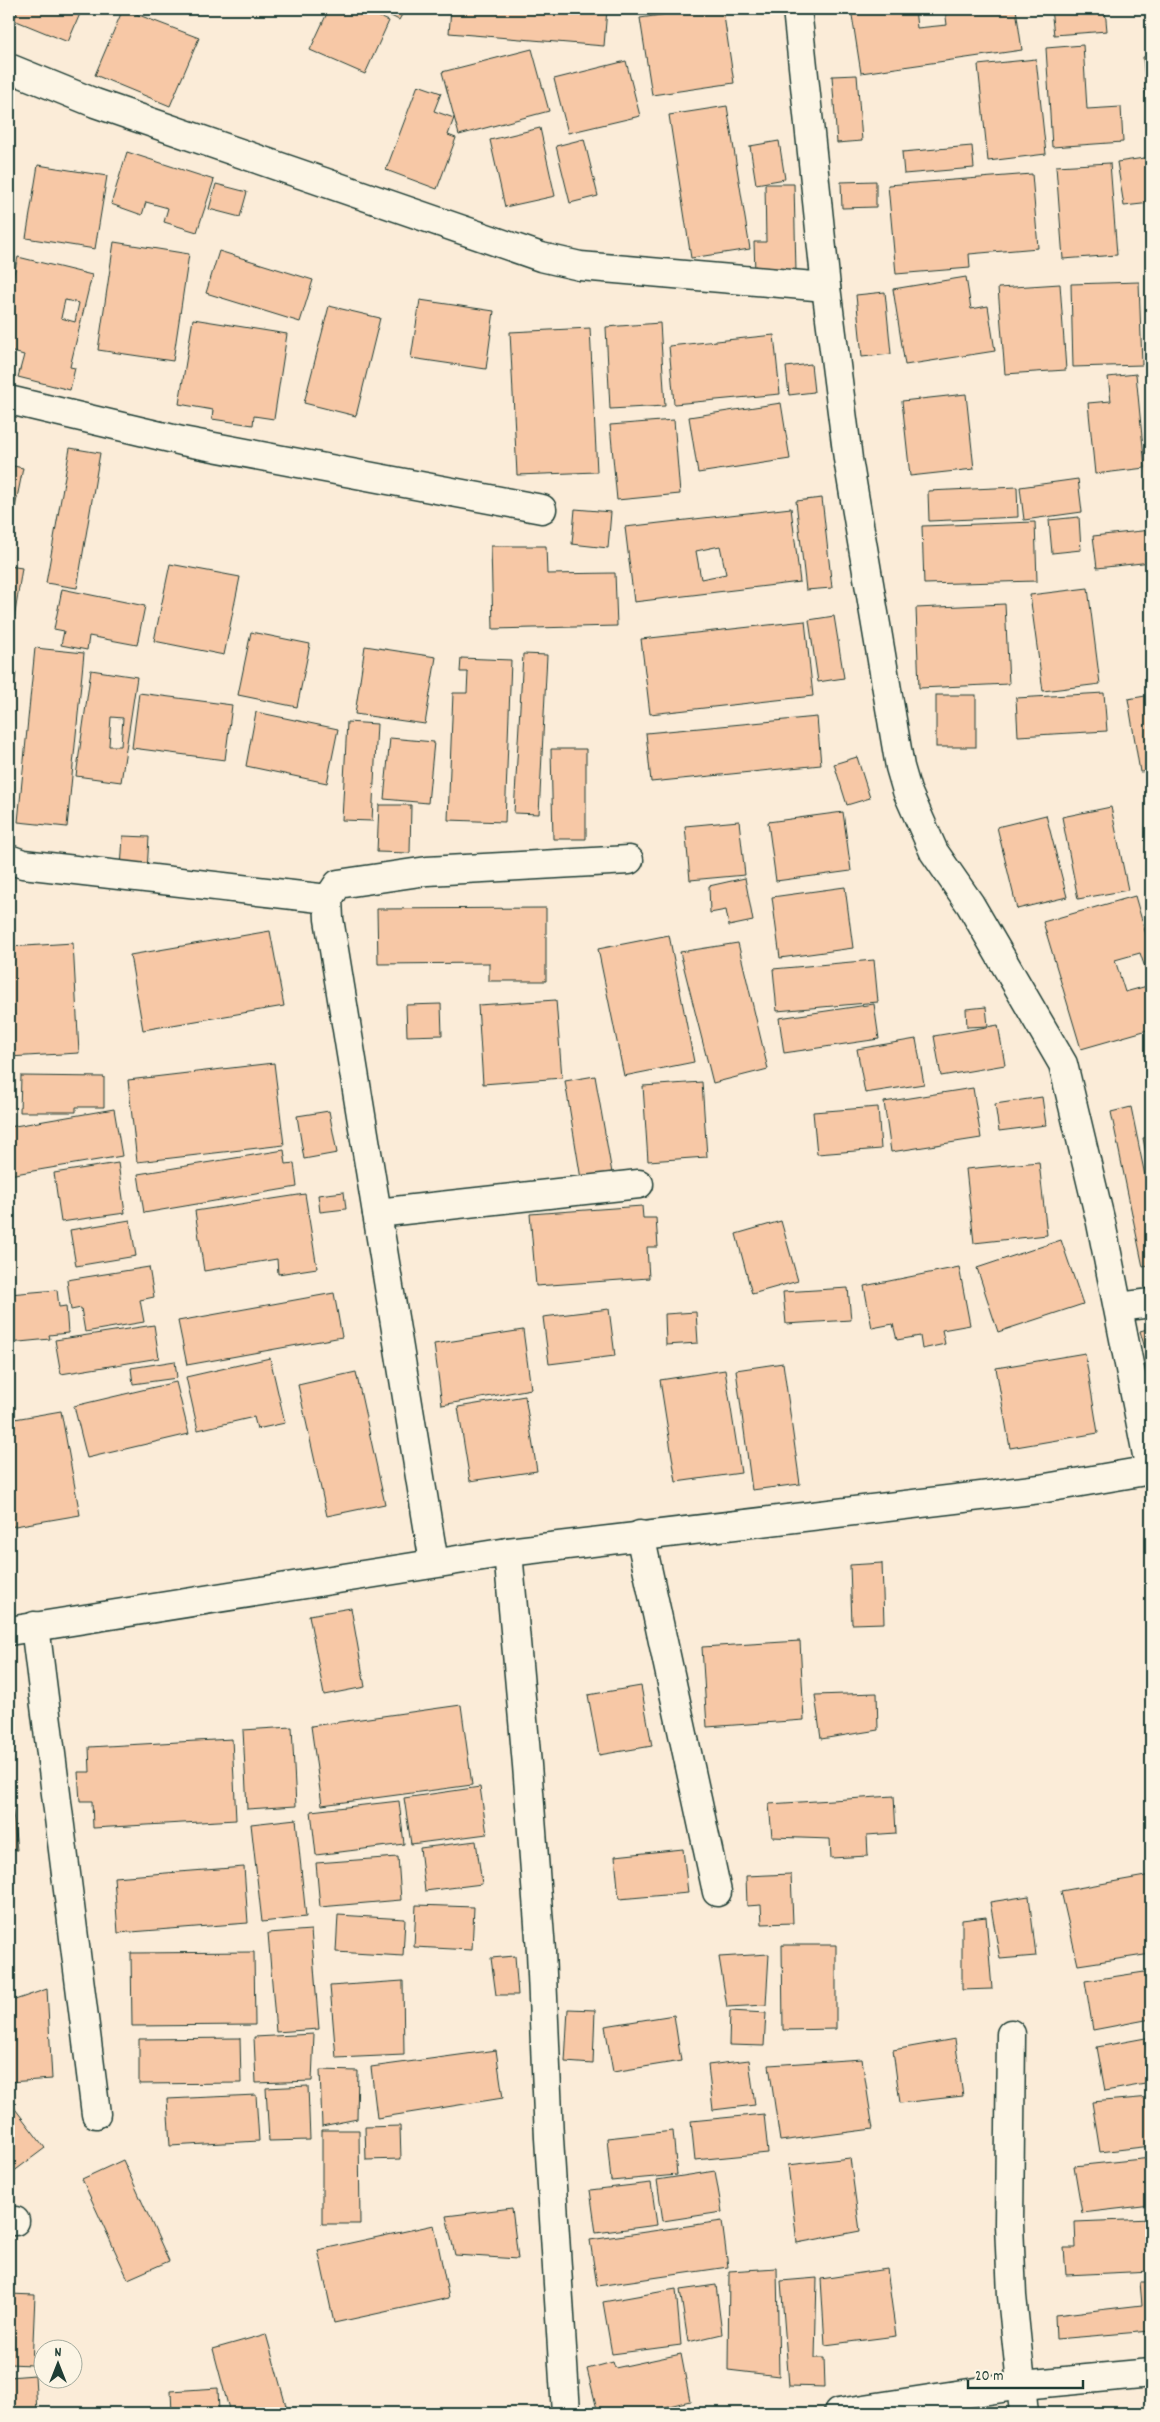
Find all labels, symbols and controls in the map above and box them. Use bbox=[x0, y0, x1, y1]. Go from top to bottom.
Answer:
north arrow bbox=[32, 2340, 82, 2390]
text: N bbox=[55, 2343, 62, 2363]
scale bar bbox=[968, 2357, 1082, 2389]
text: 20 m bbox=[975, 2366, 1003, 2388]

